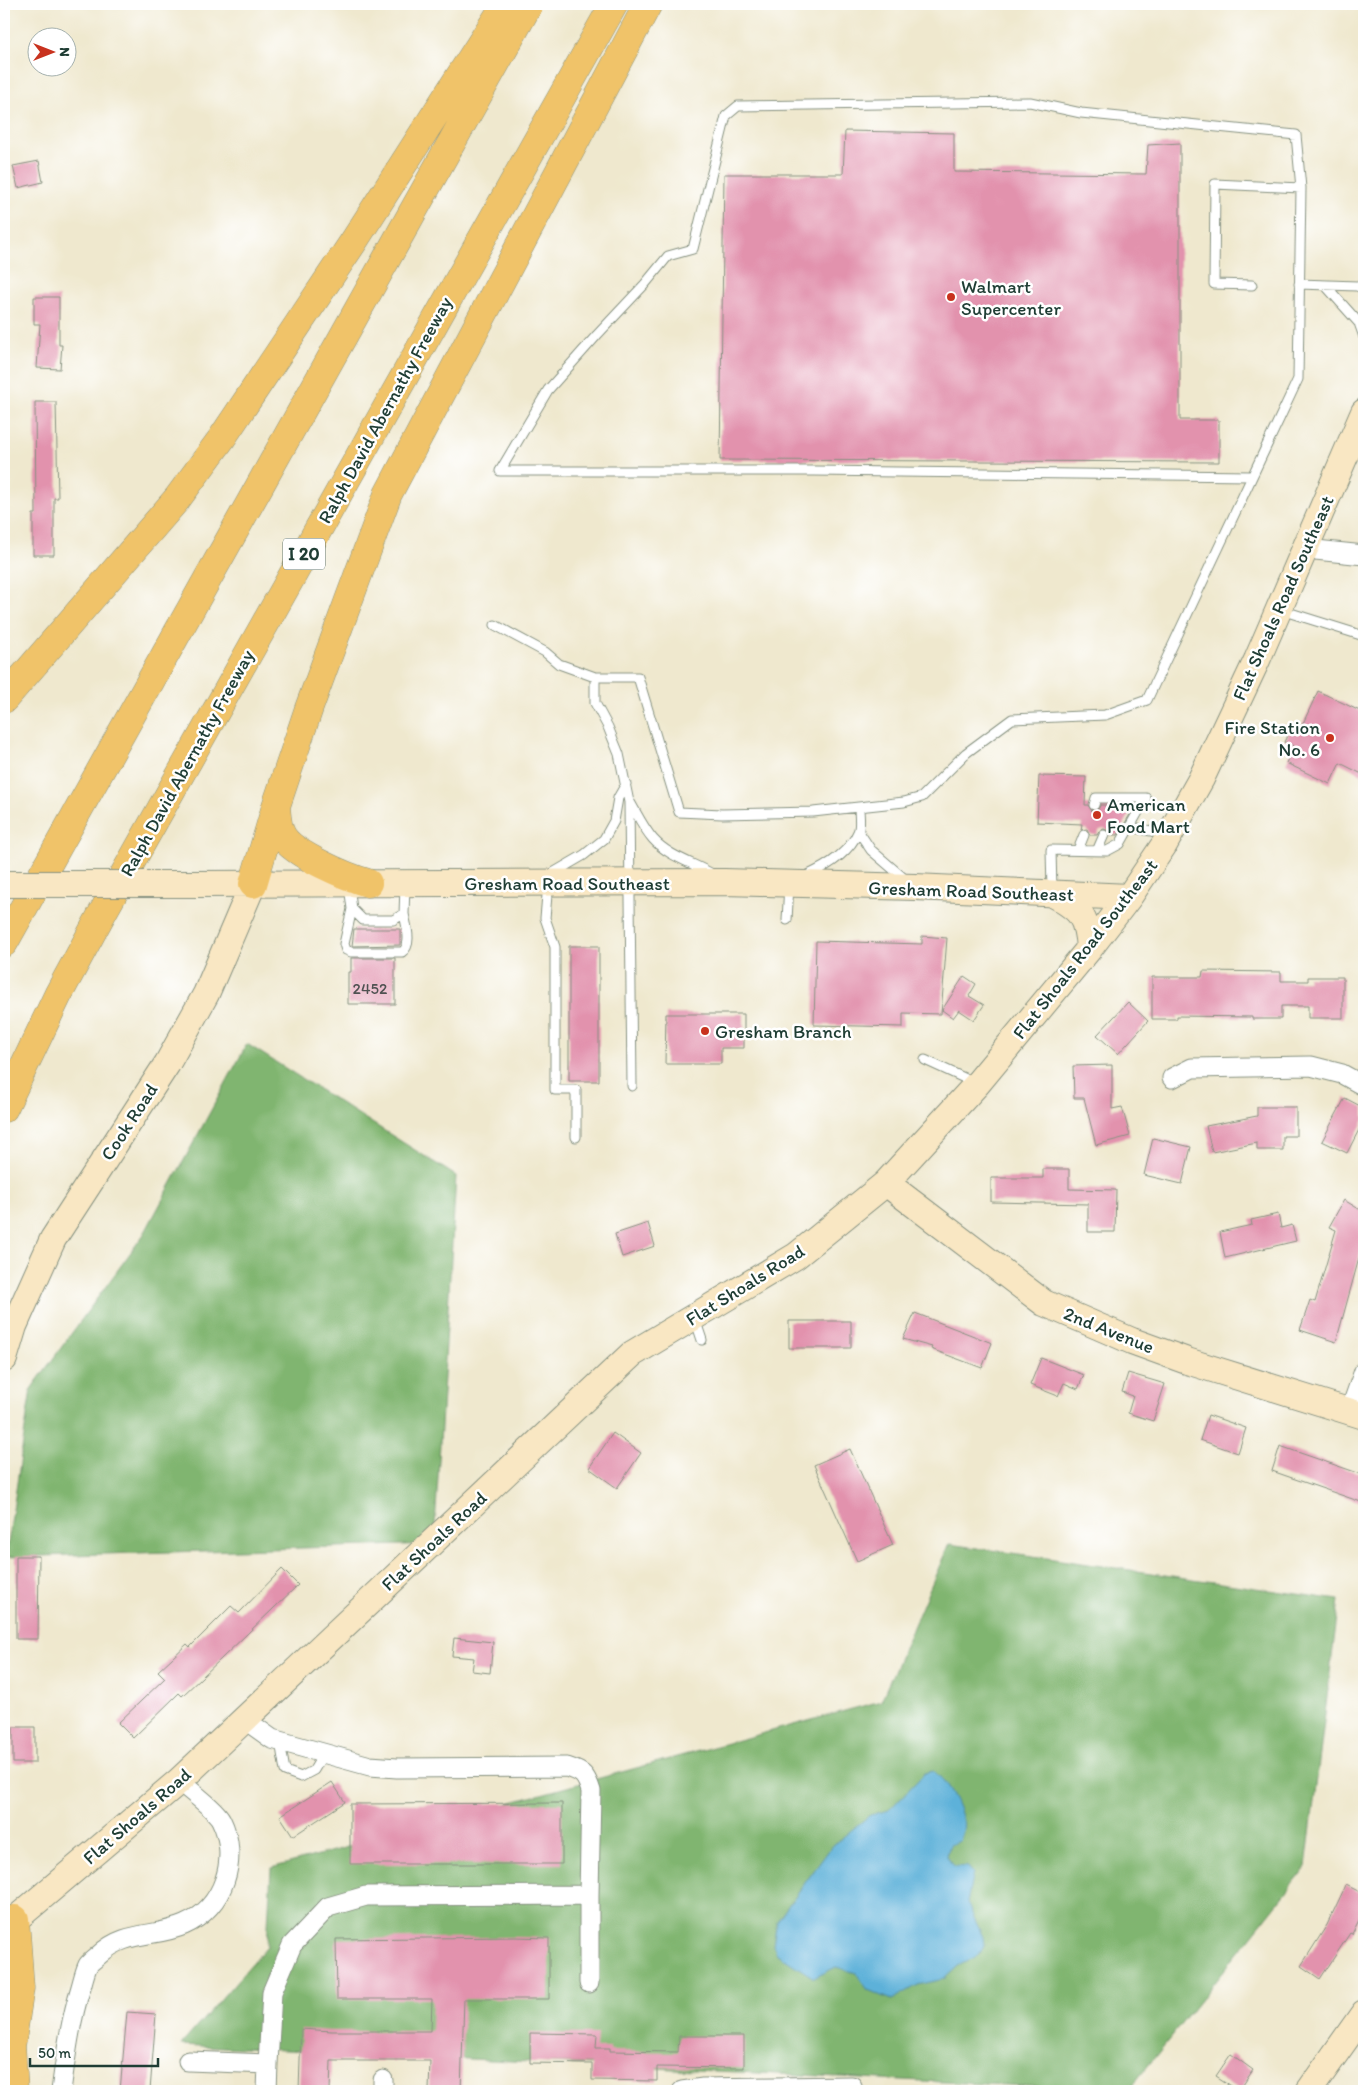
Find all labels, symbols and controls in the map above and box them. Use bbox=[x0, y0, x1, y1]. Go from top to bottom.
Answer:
north arrow bbox=[28, 28, 78, 78]
text: N bbox=[56, 47, 73, 57]
place label: Walmart Supercenter bbox=[961, 275, 1061, 320]
marker: Walmart Supercenter bbox=[945, 291, 957, 303]
street label: Ralph David Abernathy Freeway bbox=[313, 293, 457, 527]
street label: Flat Shoals Road Southeast bbox=[1227, 492, 1339, 704]
road number: I 20 bbox=[283, 538, 325, 570]
street label: Ralph David Abernathy Freeway bbox=[115, 646, 259, 880]
place label: Fire Station No. 6 bbox=[1225, 716, 1320, 761]
marker: Fire Station No. 6 bbox=[1324, 732, 1336, 744]
place label: American Food Mart bbox=[1107, 793, 1190, 838]
marker: American Food Mart bbox=[1091, 809, 1103, 821]
street label: Flat Shoals Road Southeast bbox=[1008, 854, 1162, 1044]
street label: Gresham Road Southeast bbox=[464, 872, 670, 895]
street label: Gresham Road Southeast bbox=[868, 876, 1074, 906]
house number: 2452 bbox=[353, 979, 388, 998]
place label: Gresham Branch bbox=[715, 1020, 852, 1043]
marker: Gresham Branch bbox=[699, 1025, 711, 1037]
street label: Cook Road bbox=[96, 1079, 162, 1165]
street label: Flat Shoals Road bbox=[681, 1239, 809, 1331]
street label: 2nd Avenue bbox=[1060, 1301, 1158, 1359]
street label: Flat Shoals Road bbox=[377, 1486, 492, 1596]
street label: Flat Shoals Road bbox=[78, 1762, 196, 1869]
scale bar bbox=[30, 2035, 158, 2067]
text: 50 m bbox=[38, 2044, 71, 2062]

